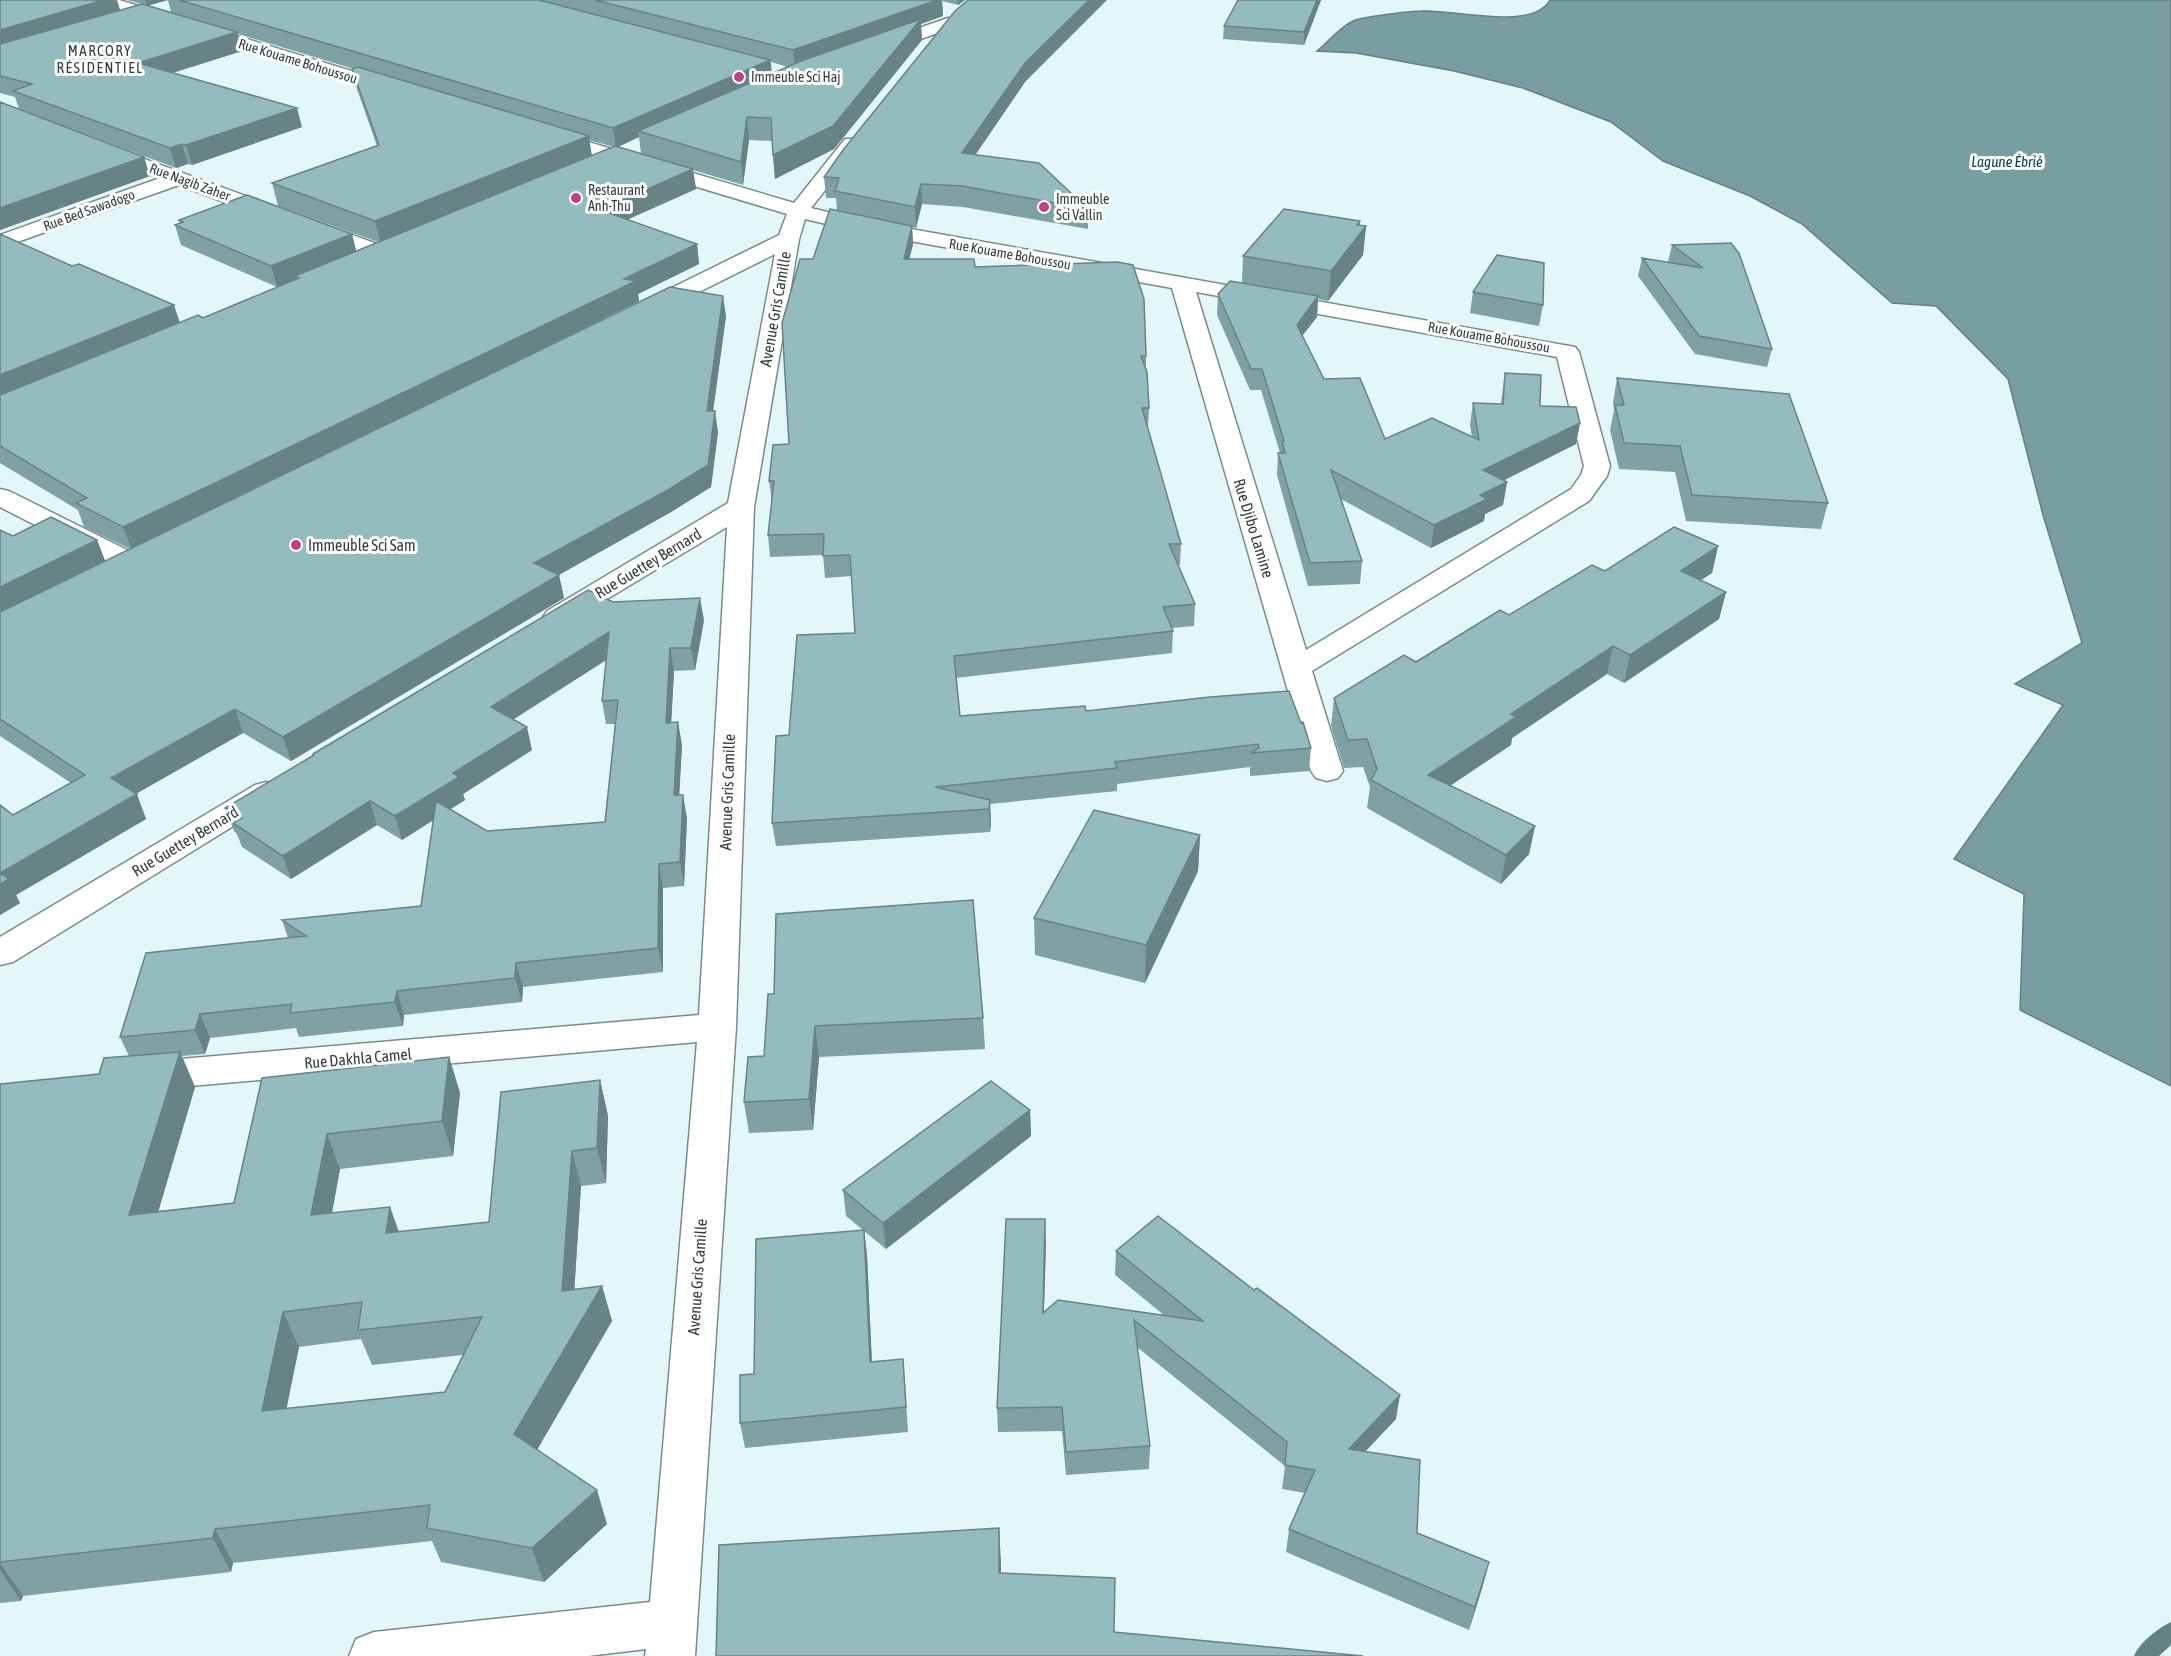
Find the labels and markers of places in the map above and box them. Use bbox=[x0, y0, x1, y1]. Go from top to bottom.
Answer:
place label: Immeuble Sci Haj bbox=[751, 69, 840, 85]
marker: Immeuble Sci Haj bbox=[732, 70, 746, 84]
place label: Restaurant Anh-Thu bbox=[588, 182, 645, 214]
marker: Restaurant Anh-Thu bbox=[569, 191, 583, 205]
place label: Immeuble Sci Vallin bbox=[1056, 191, 1109, 223]
marker: Immeuble Sci Vallin bbox=[1037, 200, 1051, 214]
place label: Immeuble Sci Sam bbox=[308, 536, 415, 554]
marker: Immeuble Sci Sam bbox=[289, 538, 303, 552]

